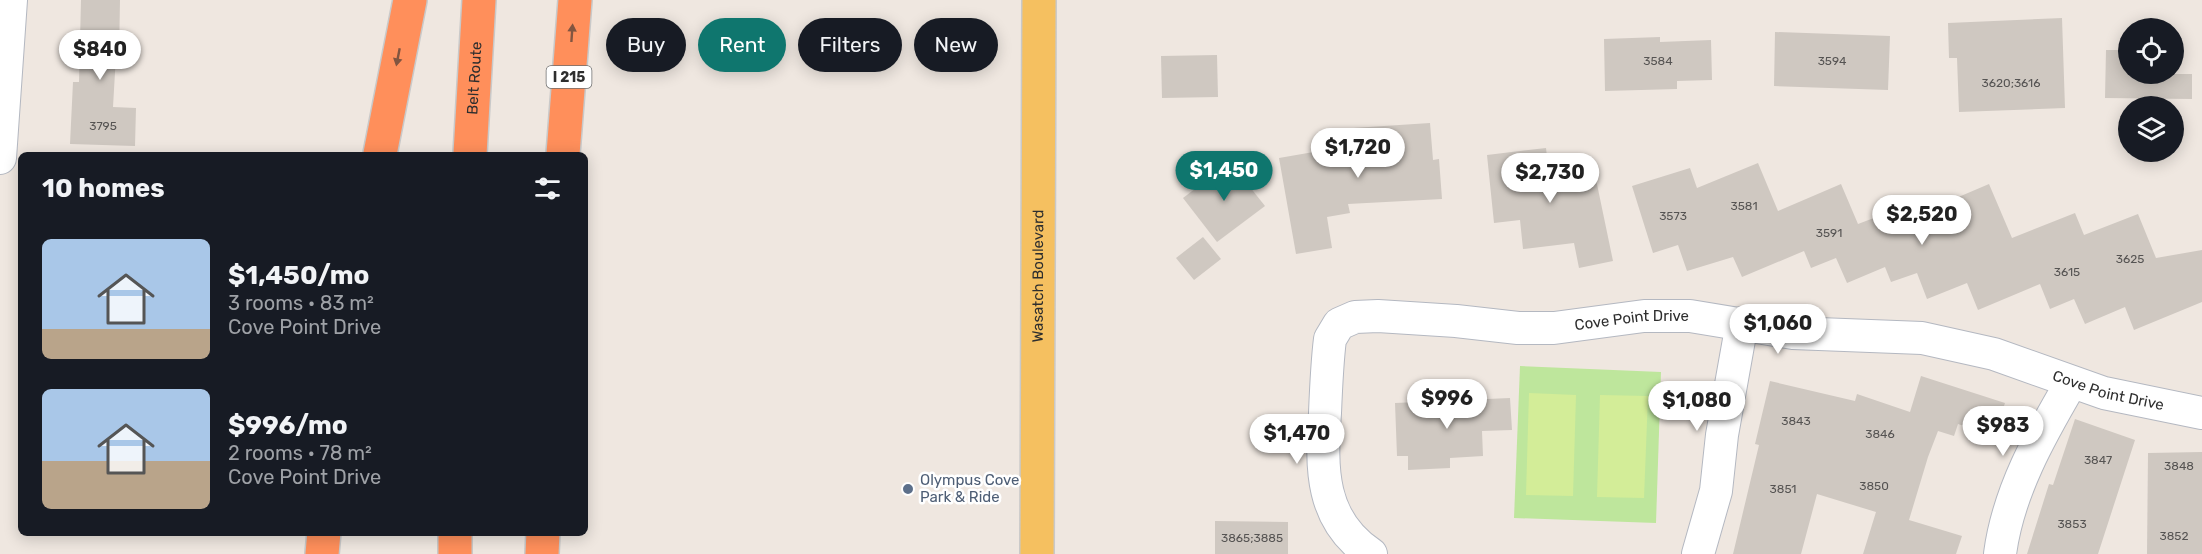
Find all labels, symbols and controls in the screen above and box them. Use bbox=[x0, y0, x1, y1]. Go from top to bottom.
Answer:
chip: Buy bbox=[606, 18, 686, 72]
chip: Rent bbox=[698, 18, 786, 72]
chip: Filters bbox=[798, 18, 902, 72]
chip: New bbox=[914, 18, 998, 72]
map controls bbox=[2118, 18, 2184, 162]
button: locate bbox=[2118, 18, 2184, 84]
one-way arrow bbox=[568, 24, 577, 43]
pin: $840 bbox=[64, 30, 136, 81]
text: $840 bbox=[73, 37, 127, 61]
street label: Belt Route bbox=[463, 41, 486, 115]
one-way arrow bbox=[393, 48, 402, 67]
house number: 3584 bbox=[1643, 54, 1673, 68]
house number: 3594 bbox=[1818, 54, 1847, 68]
road number: I 215 bbox=[546, 66, 592, 88]
house number: 3620;3616 bbox=[1982, 76, 2040, 90]
button: layers bbox=[2118, 96, 2184, 162]
house number: 3795 bbox=[89, 119, 117, 133]
pin: $1,720 bbox=[1309, 128, 1407, 179]
text: $1,720 bbox=[1325, 135, 1391, 159]
pin: $1,450 bbox=[1175, 151, 1273, 202]
pin: $2,730 bbox=[1501, 153, 1599, 204]
text: $1,450 bbox=[1190, 158, 1258, 182]
text: $2,730 bbox=[1515, 160, 1585, 184]
icon: filters bbox=[531, 172, 564, 205]
text: 10 homes bbox=[42, 173, 165, 204]
pin: $2,520 bbox=[1873, 195, 1971, 246]
house number: 3581 bbox=[1730, 199, 1758, 213]
text: $2,520 bbox=[1886, 202, 1958, 226]
street label: Wasatch Boulevard bbox=[1029, 209, 1047, 343]
house number: 3573 bbox=[1659, 209, 1687, 223]
house number: 3591 bbox=[1816, 226, 1842, 240]
house number: 3625 bbox=[2116, 252, 2144, 266]
text: $1,450/mo bbox=[228, 260, 369, 291]
icon: home bbox=[90, 263, 162, 335]
house number: 3615 bbox=[2054, 265, 2080, 279]
text: 3 rooms · 83 m² bbox=[228, 291, 374, 315]
pin: $1,060 bbox=[1729, 304, 1827, 355]
street label: Cove Point Drive bbox=[1573, 307, 1689, 334]
text: $1,060 bbox=[1744, 311, 1812, 335]
text: Cove Point Drive bbox=[228, 315, 381, 339]
street label: Cove Point Drive bbox=[2050, 367, 2166, 414]
pin: $996 bbox=[1411, 379, 1483, 430]
pin: $1,080 bbox=[1648, 381, 1746, 432]
text: $996 bbox=[1421, 386, 1473, 410]
text: $1,080 bbox=[1662, 388, 1732, 412]
pin: $983 bbox=[1967, 406, 2039, 457]
text: $996/mo bbox=[228, 410, 348, 441]
icon: home bbox=[90, 413, 162, 485]
text: $983 bbox=[1977, 413, 2029, 437]
pin: $1,470 bbox=[1248, 414, 1346, 465]
house number: 3843 bbox=[1781, 414, 1811, 428]
text: $1,470 bbox=[1264, 421, 1330, 445]
house number: 3846 bbox=[1865, 427, 1895, 441]
text: 2 rooms · 78 m² bbox=[228, 441, 372, 465]
house number: 3847 bbox=[2084, 453, 2112, 467]
house number: 3848 bbox=[2164, 459, 2194, 473]
text: Cove Point Drive bbox=[228, 465, 381, 489]
place label: Olympus Cove Park & Ride bbox=[920, 471, 1019, 506]
house number: 3850 bbox=[1859, 479, 1889, 493]
marker: Olympus Cove Park & Ride bbox=[901, 482, 915, 496]
house number: 3851 bbox=[1770, 482, 1796, 496]
house number: 3853 bbox=[2057, 517, 2087, 531]
house number: 3852 bbox=[2159, 529, 2189, 543]
house number: 3865;3885 bbox=[1221, 531, 1283, 545]

